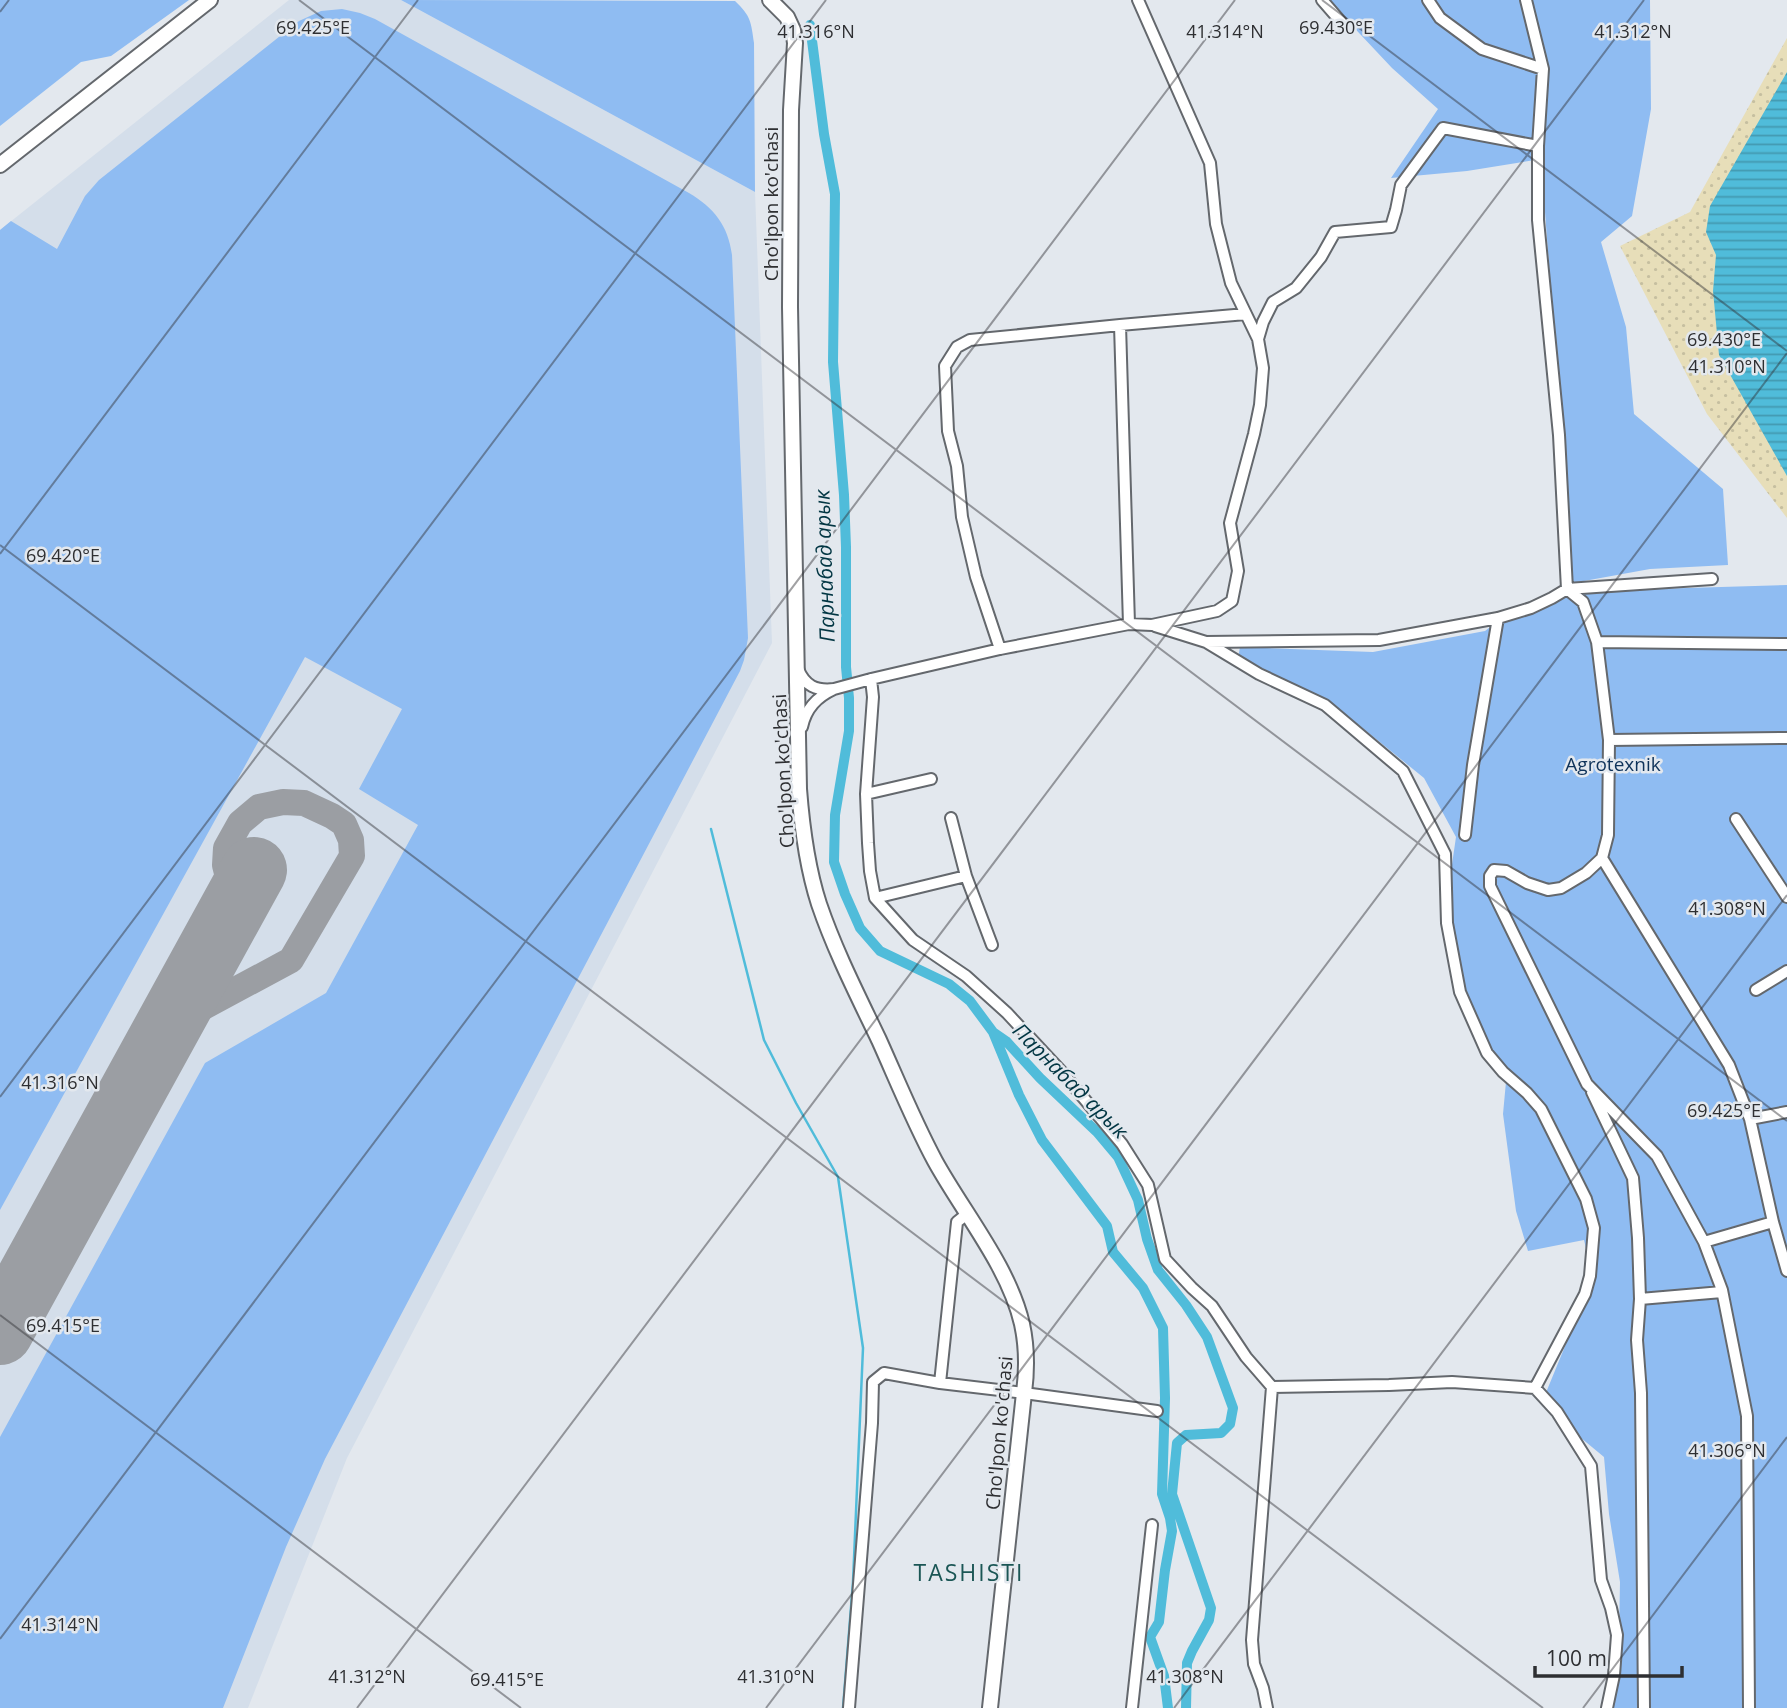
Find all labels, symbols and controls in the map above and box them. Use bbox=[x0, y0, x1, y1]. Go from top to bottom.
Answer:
text: 69.425°E bbox=[276, 15, 350, 39]
text: 69.430°E bbox=[1299, 15, 1373, 39]
text: 41.316°N bbox=[777, 19, 855, 43]
text: 41.314°N bbox=[1186, 19, 1264, 43]
text: 41.312°N bbox=[1594, 19, 1672, 43]
street label: Cho'lpon ko'chasi bbox=[758, 127, 784, 281]
text: 69.430°E bbox=[1687, 327, 1761, 351]
text: 41.310°N bbox=[1688, 354, 1766, 378]
water label: Парнабад арык bbox=[807, 487, 841, 643]
text: 69.420°E bbox=[26, 543, 100, 567]
street label: Cho'lpon ko'chasi bbox=[766, 693, 800, 849]
park label: Agrotexnik bbox=[1565, 751, 1661, 777]
text: 41.308°N bbox=[1688, 896, 1766, 920]
water label: Парнабад арык bbox=[1007, 1017, 1136, 1145]
text: 41.316°N bbox=[21, 1070, 99, 1094]
text: 69.425°E bbox=[1687, 1098, 1761, 1122]
text: 69.415°E bbox=[26, 1313, 100, 1337]
street label: Cho'lpon ko'chasi bbox=[979, 1355, 1019, 1511]
text: 41.306°N bbox=[1688, 1438, 1766, 1462]
district label: TASHISTI bbox=[914, 1556, 1024, 1588]
text: 41.314°N bbox=[21, 1612, 99, 1636]
scale bar bbox=[1535, 1634, 1682, 1678]
text: 100 m bbox=[1546, 1644, 1607, 1672]
text: 41.312°N bbox=[328, 1664, 406, 1688]
text: 41.310°N bbox=[737, 1664, 815, 1688]
text: 41.308°N bbox=[1146, 1664, 1224, 1688]
text: 69.415°E bbox=[470, 1667, 544, 1691]

